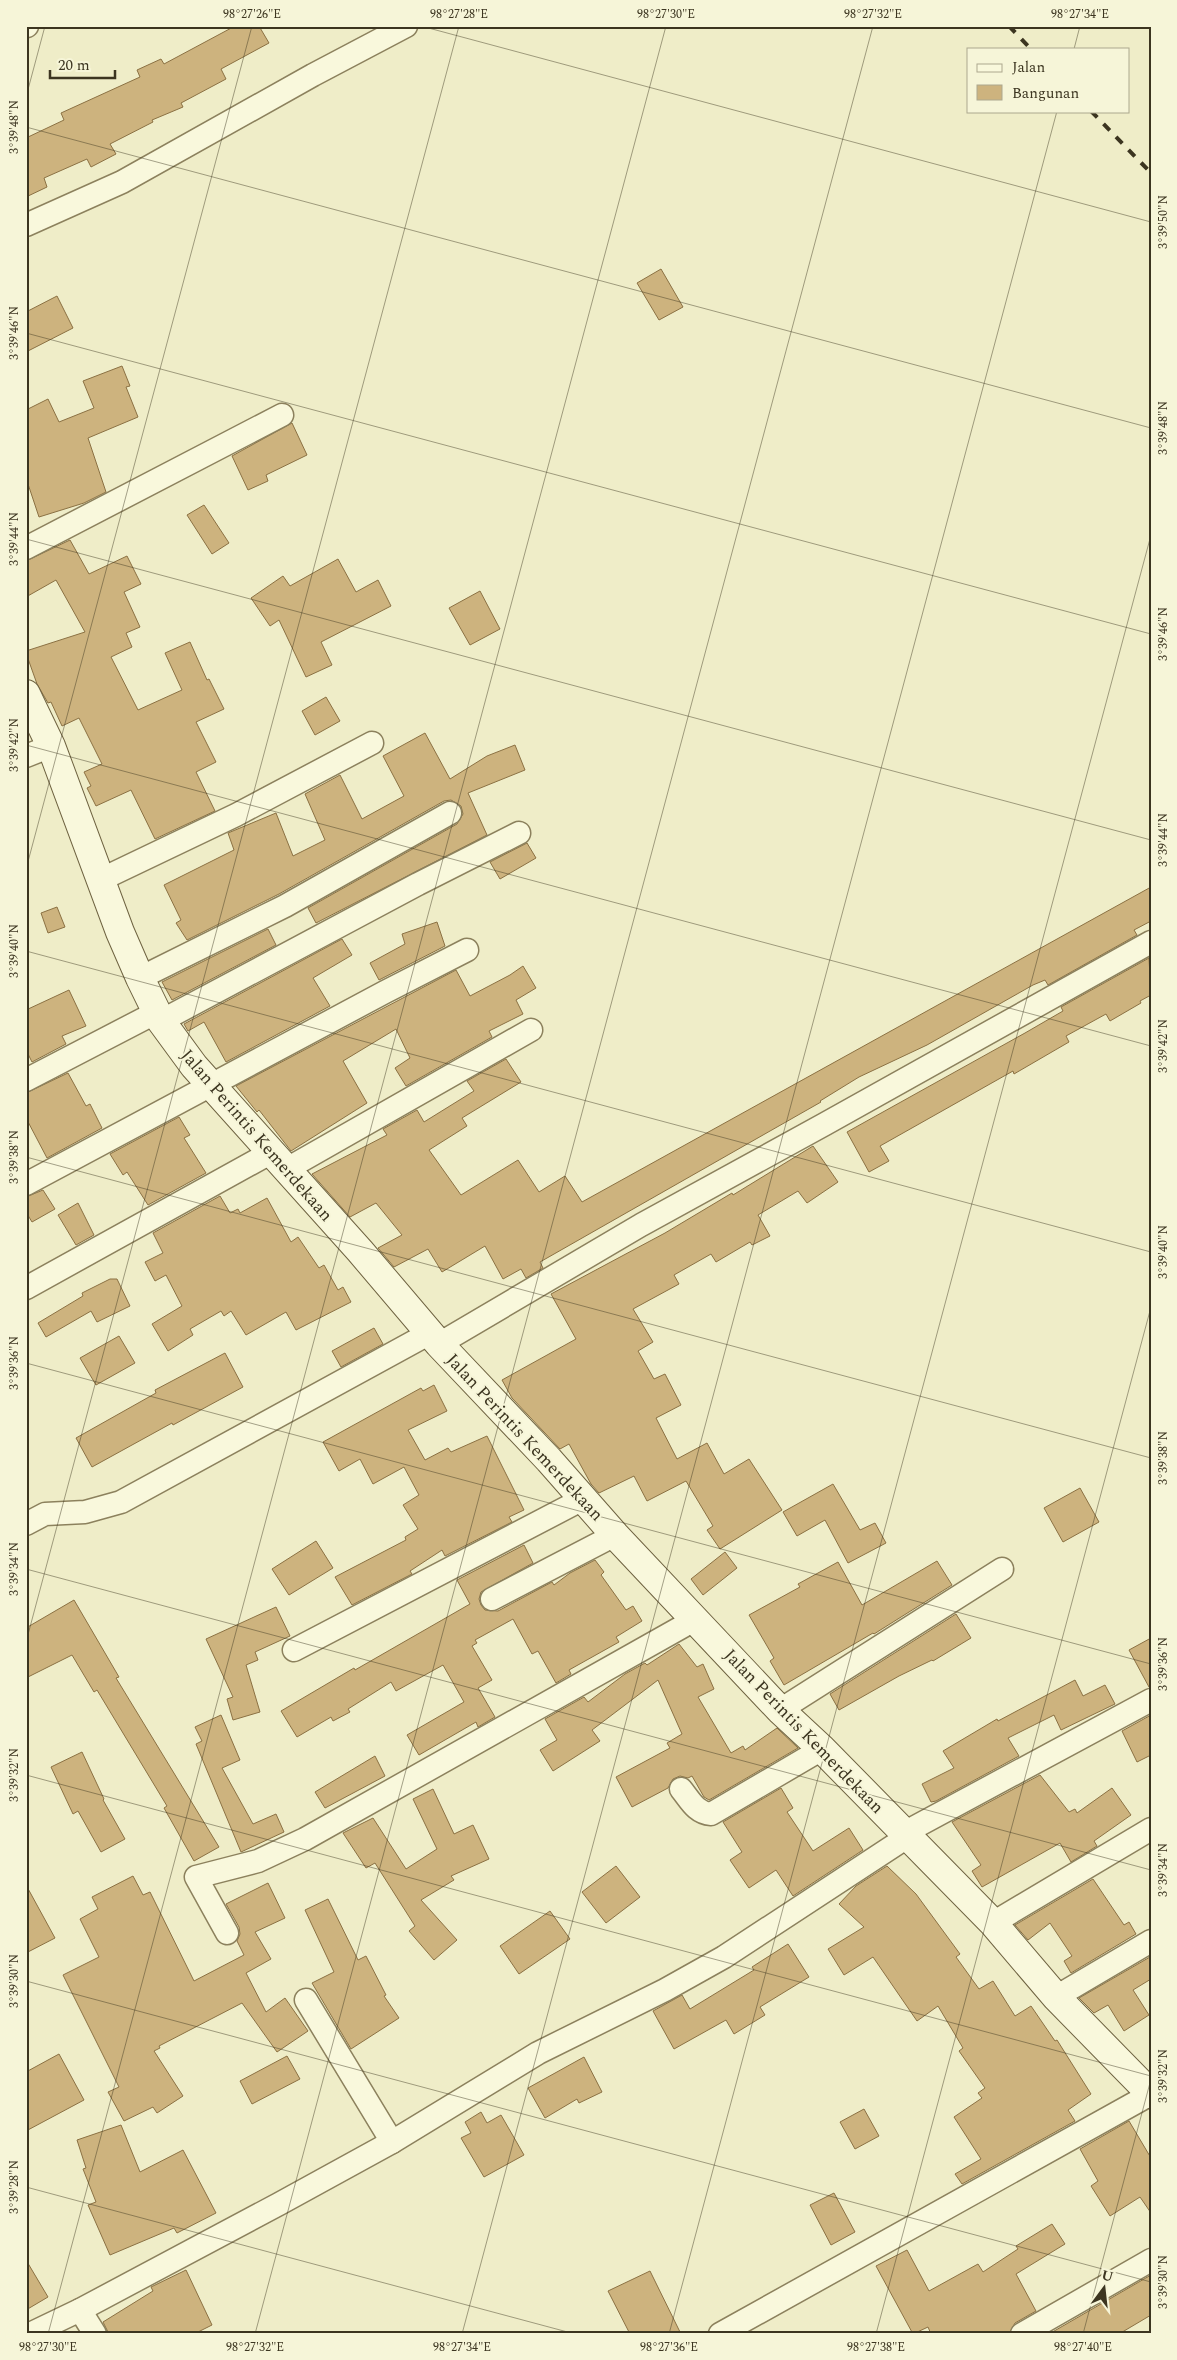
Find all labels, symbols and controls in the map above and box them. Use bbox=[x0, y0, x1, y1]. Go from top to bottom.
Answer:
text: 98°27'26"E bbox=[223, 5, 281, 24]
text: 98°27'28"E bbox=[430, 5, 488, 24]
text: 98°27'30"E bbox=[637, 5, 695, 24]
text: 98°27'32"E bbox=[844, 5, 902, 24]
text: 98°27'34"E bbox=[1051, 5, 1109, 24]
scale bar bbox=[50, 48, 115, 80]
legend bbox=[967, 48, 1130, 112]
text: 20 m bbox=[58, 54, 90, 77]
text: Jalan bbox=[1012, 56, 1045, 79]
text: Bangunan bbox=[1012, 82, 1079, 105]
text: 3°39'48"N bbox=[5, 100, 24, 154]
text: 3°39'50"N bbox=[1154, 195, 1173, 249]
text: 3°39'46"N bbox=[5, 306, 24, 360]
text: 3°39'48"N bbox=[1154, 401, 1173, 455]
text: 3°39'44"N bbox=[5, 512, 24, 566]
text: 3°39'46"N bbox=[1154, 607, 1173, 661]
text: 3°39'42"N bbox=[5, 718, 24, 772]
text: 3°39'44"N bbox=[1154, 813, 1173, 867]
text: 3°39'40"N bbox=[5, 924, 24, 978]
text: 3°39'42"N bbox=[1154, 1019, 1173, 1073]
street label: Jalan Perintis Kemerdekaan bbox=[174, 1043, 339, 1228]
text: 3°39'38"N bbox=[5, 1130, 24, 1184]
text: 3°39'40"N bbox=[1154, 1225, 1173, 1279]
text: 3°39'36"N bbox=[5, 1336, 24, 1390]
street label: Jalan Perintis Kemerdekaan bbox=[439, 1347, 610, 1527]
text: 3°39'38"N bbox=[1154, 1431, 1173, 1485]
text: 3°39'34"N bbox=[5, 1542, 24, 1596]
text: 3°39'36"N bbox=[1154, 1637, 1173, 1691]
street label: Jalan Perintis Kemerdekaan bbox=[717, 1643, 890, 1820]
text: 3°39'32"N bbox=[5, 1748, 24, 1802]
text: 3°39'34"N bbox=[1154, 1843, 1173, 1897]
text: 3°39'30"N bbox=[5, 1954, 24, 2008]
text: 3°39'32"N bbox=[1154, 2049, 1173, 2103]
text: 3°39'28"N bbox=[5, 2160, 24, 2214]
text: 3°39'30"N bbox=[1154, 2255, 1173, 2309]
north arrow bbox=[1080, 2262, 1130, 2312]
text: U bbox=[1099, 2264, 1116, 2288]
text: 98°27'30"E bbox=[19, 2338, 77, 2357]
text: 98°27'32"E bbox=[226, 2338, 284, 2357]
text: 98°27'34"E bbox=[433, 2338, 491, 2357]
text: 98°27'36"E bbox=[640, 2338, 698, 2357]
text: 98°27'38"E bbox=[847, 2338, 905, 2357]
text: 98°27'40"E bbox=[1054, 2338, 1112, 2357]

